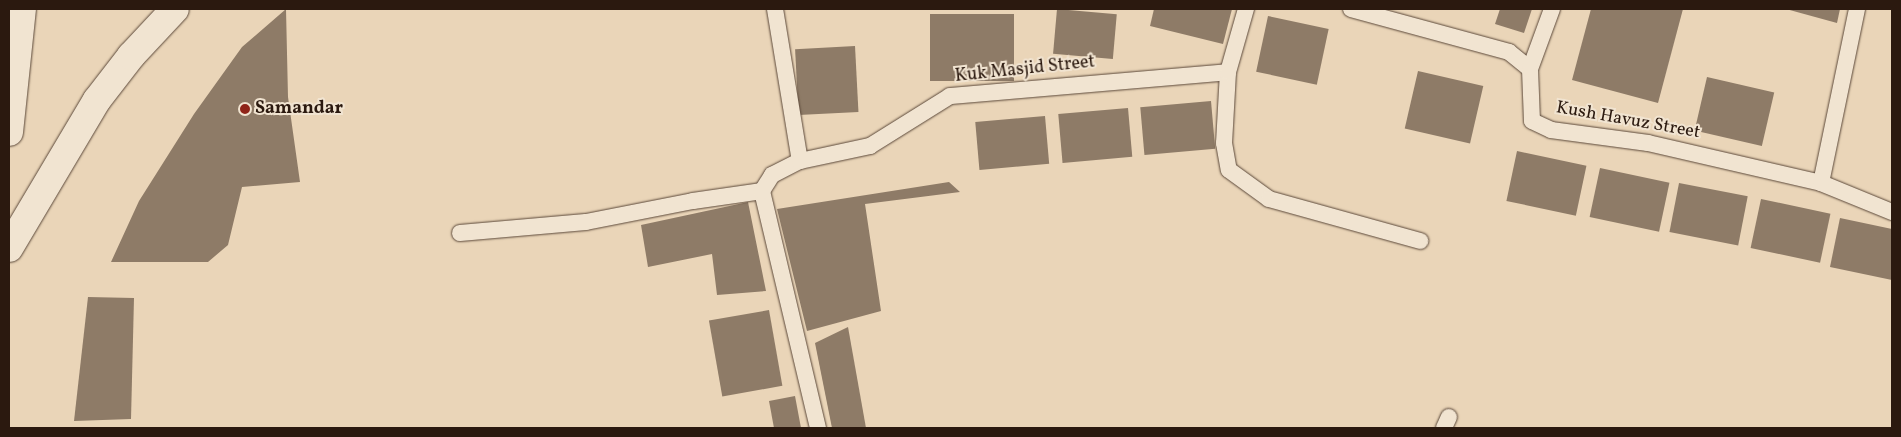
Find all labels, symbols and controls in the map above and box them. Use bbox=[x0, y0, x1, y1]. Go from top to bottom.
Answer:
street label: Kuk Masjid Street bbox=[954, 52, 1096, 88]
place label: Samandar bbox=[255, 98, 343, 120]
street label: Kush Havuz Street bbox=[1554, 98, 1702, 144]
marker: Samandar bbox=[239, 103, 251, 115]

